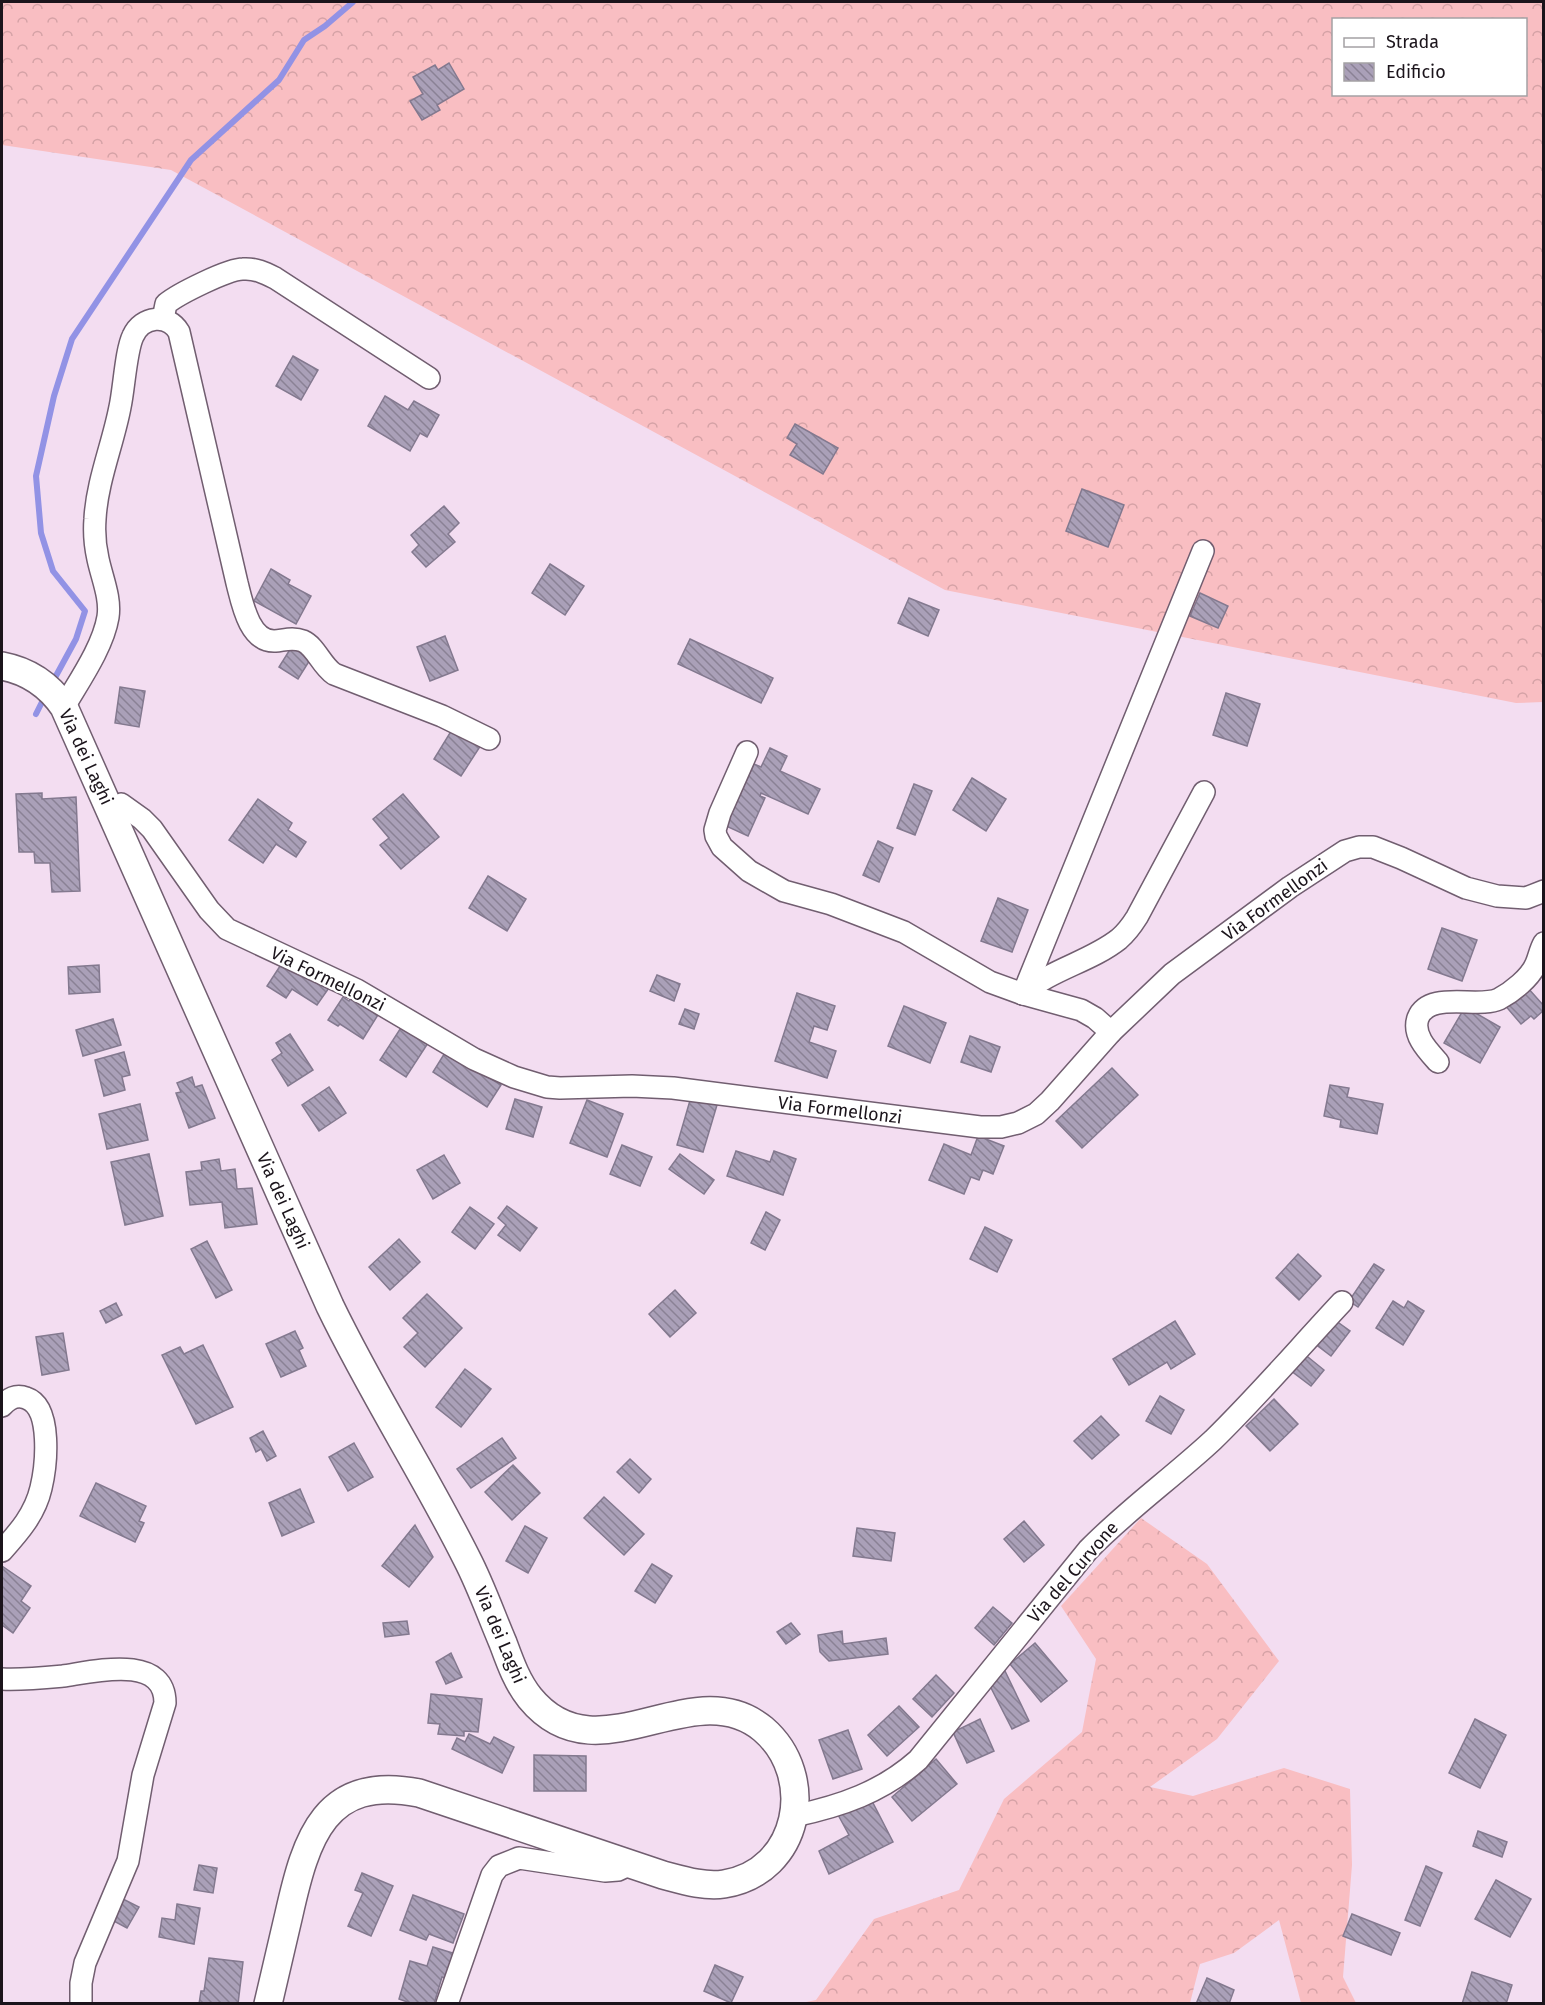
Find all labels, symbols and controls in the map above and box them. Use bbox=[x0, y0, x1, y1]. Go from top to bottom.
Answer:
legend bbox=[1332, 18, 1527, 96]
text: Strada bbox=[1386, 31, 1439, 53]
text: Edificio bbox=[1386, 61, 1446, 83]
street label: Via dei Laghi bbox=[54, 705, 118, 809]
street label: Via Formellonzi bbox=[1218, 854, 1332, 946]
street label: Via Formellonzi bbox=[267, 942, 389, 1016]
street label: Via Formellonzi bbox=[777, 1091, 903, 1129]
street label: Via dei Laghi bbox=[252, 1149, 314, 1253]
street label: Via del Curvone bbox=[1023, 1517, 1123, 1627]
street label: Via dei Laghi bbox=[470, 1583, 530, 1687]

